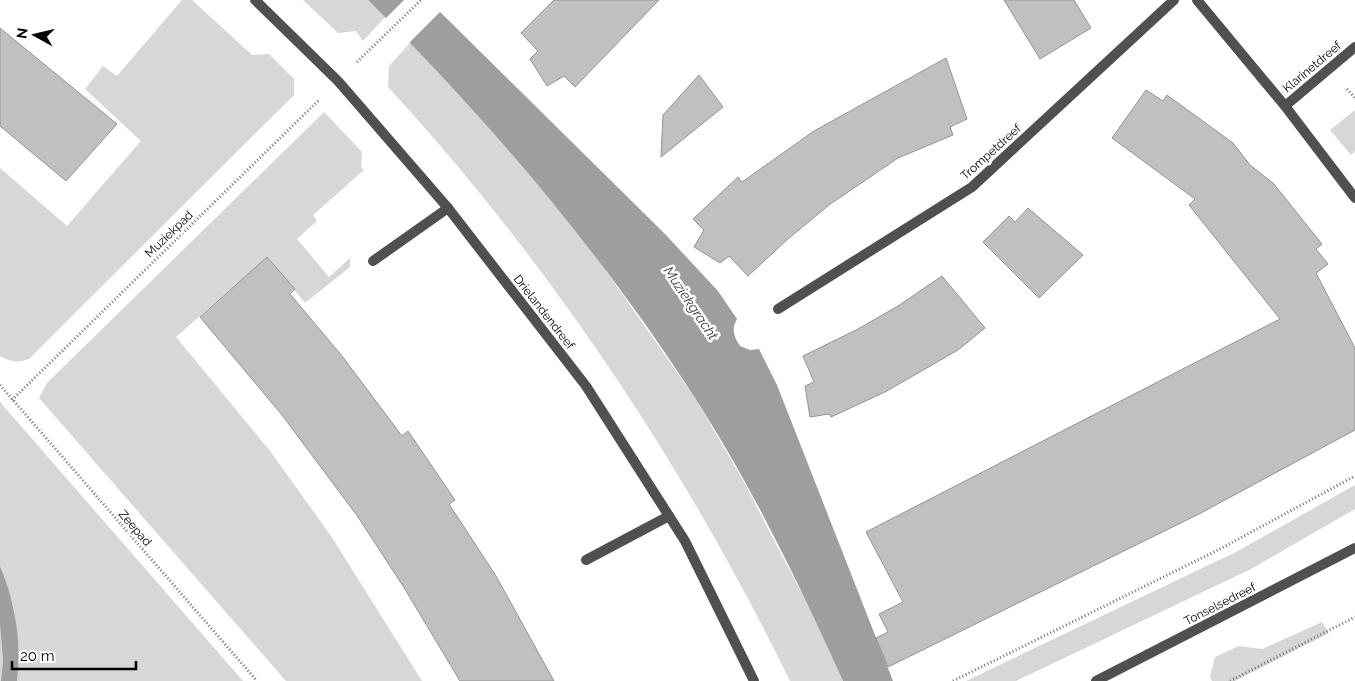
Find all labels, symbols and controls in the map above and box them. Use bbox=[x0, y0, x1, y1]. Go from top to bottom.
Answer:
north arrow bbox=[10, 10, 60, 60]
text: N bbox=[13, 27, 31, 40]
street label: Klarinetdreef bbox=[1280, 38, 1345, 95]
street label: Trompetdreef bbox=[958, 121, 1025, 183]
street label: Muziekpad bbox=[142, 208, 196, 260]
water label: Muziekgracht bbox=[661, 263, 722, 343]
street label: Drielandendreef bbox=[511, 272, 578, 353]
street label: Zeepad bbox=[116, 507, 154, 549]
street label: Tonselsedreef bbox=[1182, 579, 1259, 628]
scale bar bbox=[12, 638, 136, 670]
text: 20 m bbox=[20, 647, 55, 665]

